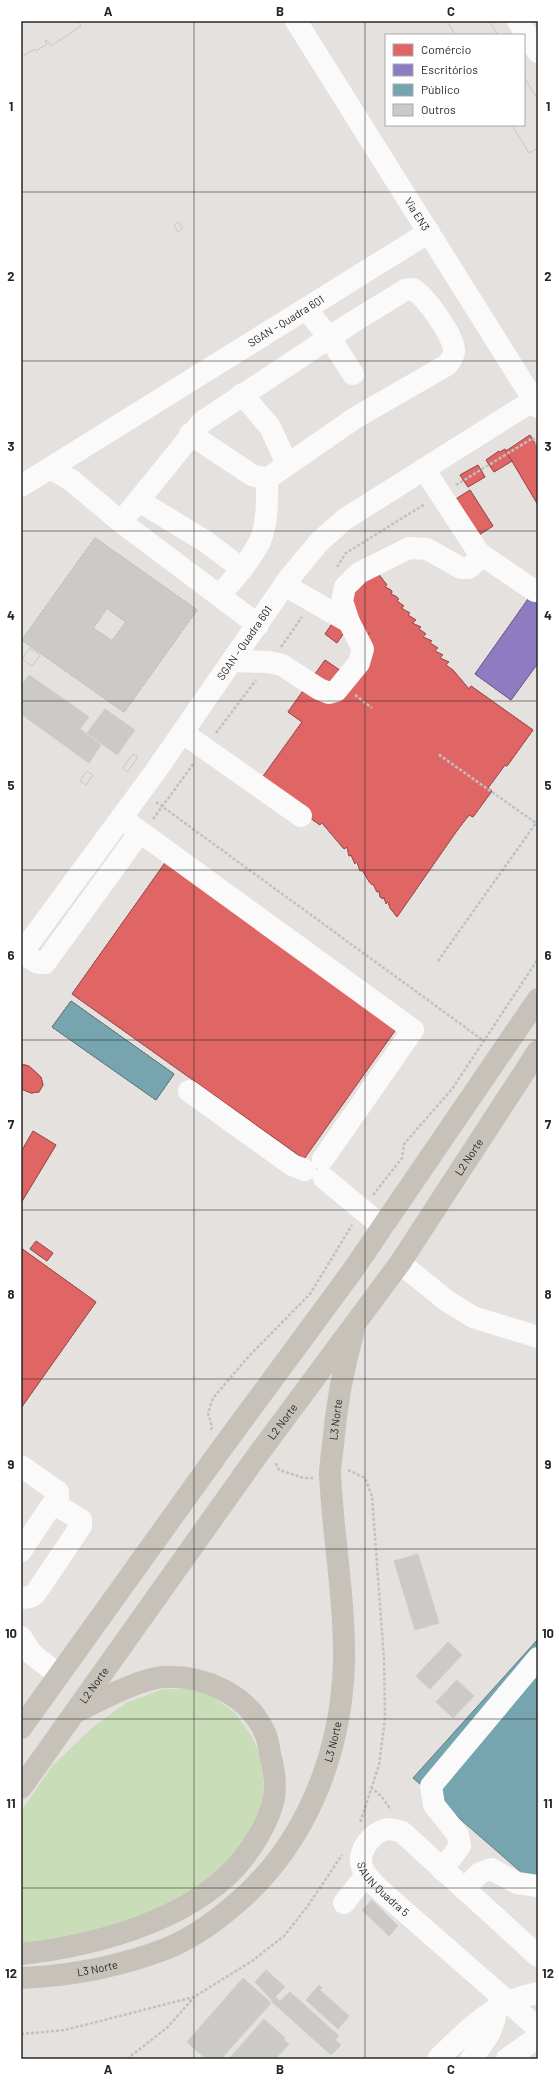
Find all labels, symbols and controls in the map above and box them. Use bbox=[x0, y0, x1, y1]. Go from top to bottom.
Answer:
text: A bbox=[104, 3, 113, 19]
text: B bbox=[276, 3, 284, 19]
text: C bbox=[447, 3, 455, 19]
legend bbox=[385, 34, 525, 126]
text: Comércio bbox=[421, 42, 471, 56]
text: Escritórios bbox=[421, 62, 478, 76]
text: Público bbox=[421, 82, 460, 96]
text: 1 bbox=[9, 98, 13, 114]
text: 1 bbox=[546, 98, 550, 114]
text: Outros bbox=[421, 102, 456, 116]
street label: Via EN3 bbox=[402, 195, 433, 233]
text: 2 bbox=[7, 268, 15, 284]
text: 2 bbox=[544, 268, 552, 284]
street label: SGAN - Quadra 601 bbox=[245, 292, 326, 349]
text: 3 bbox=[7, 438, 15, 454]
text: 3 bbox=[544, 438, 552, 454]
street label: SGAN - Quadra 601 bbox=[214, 603, 274, 682]
text: 4 bbox=[7, 607, 15, 623]
text: 4 bbox=[544, 607, 552, 623]
text: 5 bbox=[7, 777, 15, 793]
text: 5 bbox=[544, 777, 552, 793]
text: 6 bbox=[8, 947, 15, 963]
text: 6 bbox=[545, 947, 552, 963]
text: 7 bbox=[8, 1116, 15, 1132]
text: 7 bbox=[545, 1116, 552, 1132]
street label: L2 Norte bbox=[452, 1136, 485, 1178]
text: 8 bbox=[7, 1286, 15, 1302]
text: 8 bbox=[544, 1286, 552, 1302]
street label: L3 Norte bbox=[326, 1398, 345, 1441]
street label: L2 Norte bbox=[264, 1401, 300, 1442]
text: 9 bbox=[8, 1456, 15, 1472]
text: 9 bbox=[545, 1456, 552, 1472]
text: 10 bbox=[5, 1625, 17, 1641]
text: 10 bbox=[542, 1625, 554, 1641]
street label: L2 Norte bbox=[76, 1664, 111, 1706]
street label: L3 Norte bbox=[321, 1720, 344, 1764]
text: 11 bbox=[6, 1795, 16, 1811]
text: 11 bbox=[543, 1795, 553, 1811]
street label: SAUN Quadra 5 bbox=[355, 1860, 412, 1919]
street label: L3 Norte bbox=[76, 1957, 119, 1978]
text: 12 bbox=[5, 1965, 17, 1981]
text: 12 bbox=[542, 1965, 554, 1981]
text: A bbox=[104, 2061, 113, 2077]
text: B bbox=[276, 2061, 284, 2077]
text: C bbox=[447, 2061, 455, 2077]

